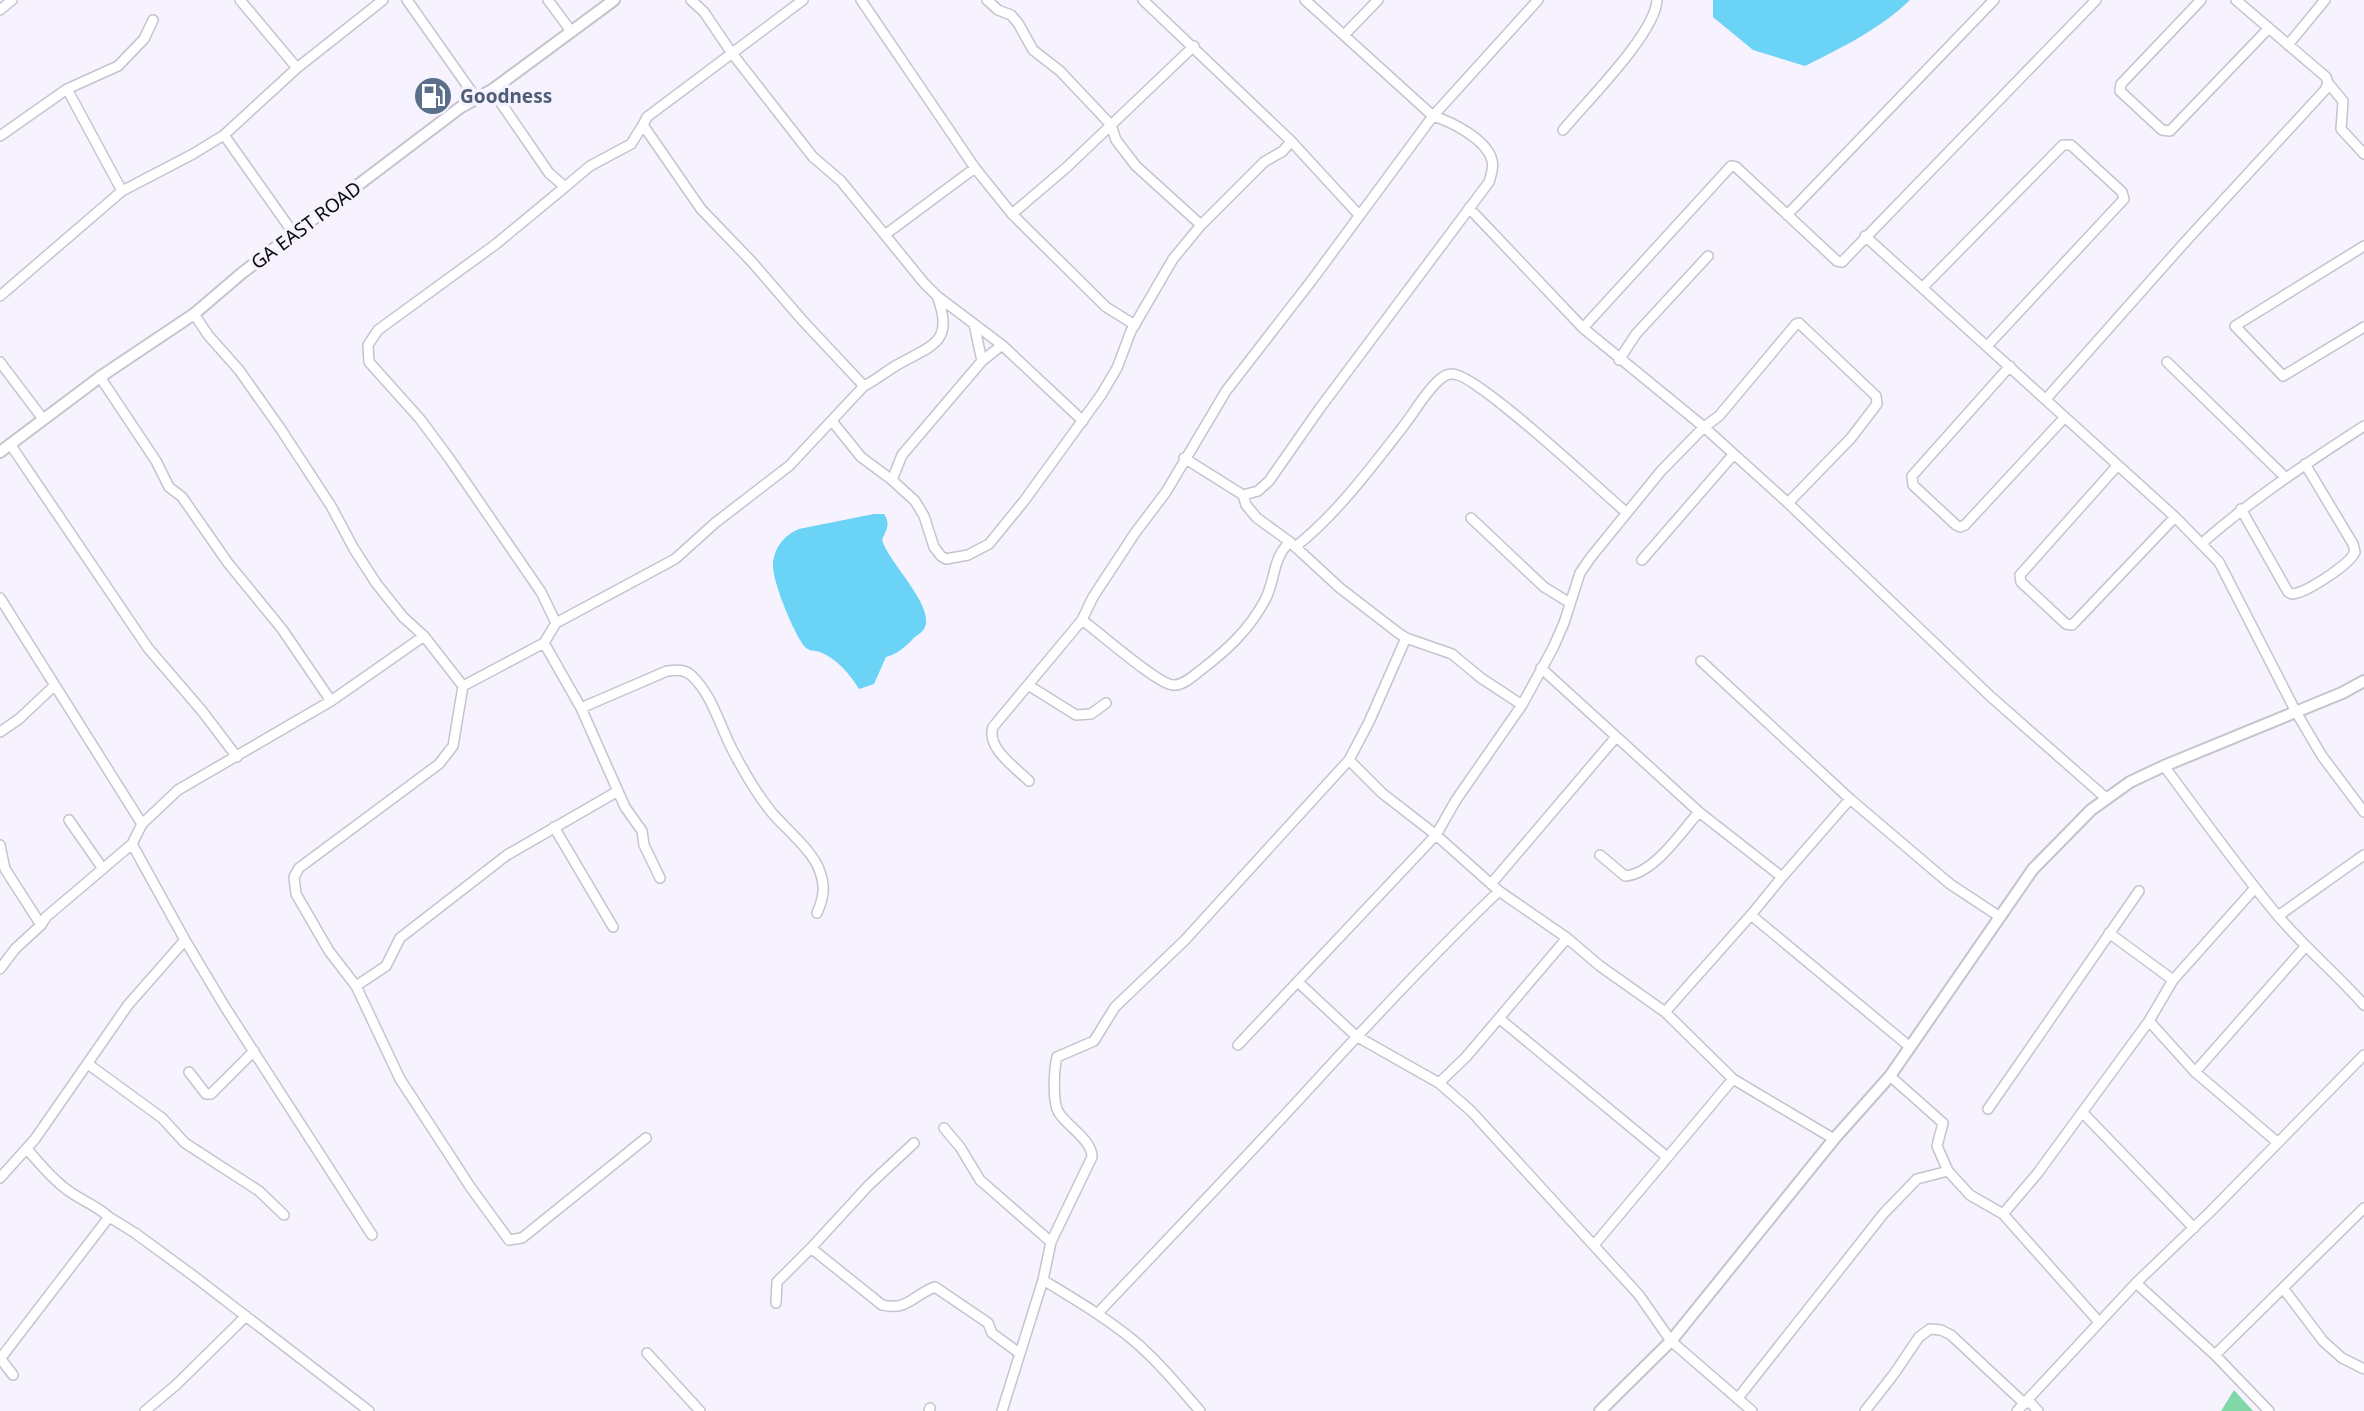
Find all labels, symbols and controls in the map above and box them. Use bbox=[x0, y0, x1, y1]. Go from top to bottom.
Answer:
fuel station icon: Goodness bbox=[412, 75, 454, 117]
place label: Goodness bbox=[460, 83, 552, 109]
street label: GA EAST ROAD bbox=[246, 175, 366, 275]

